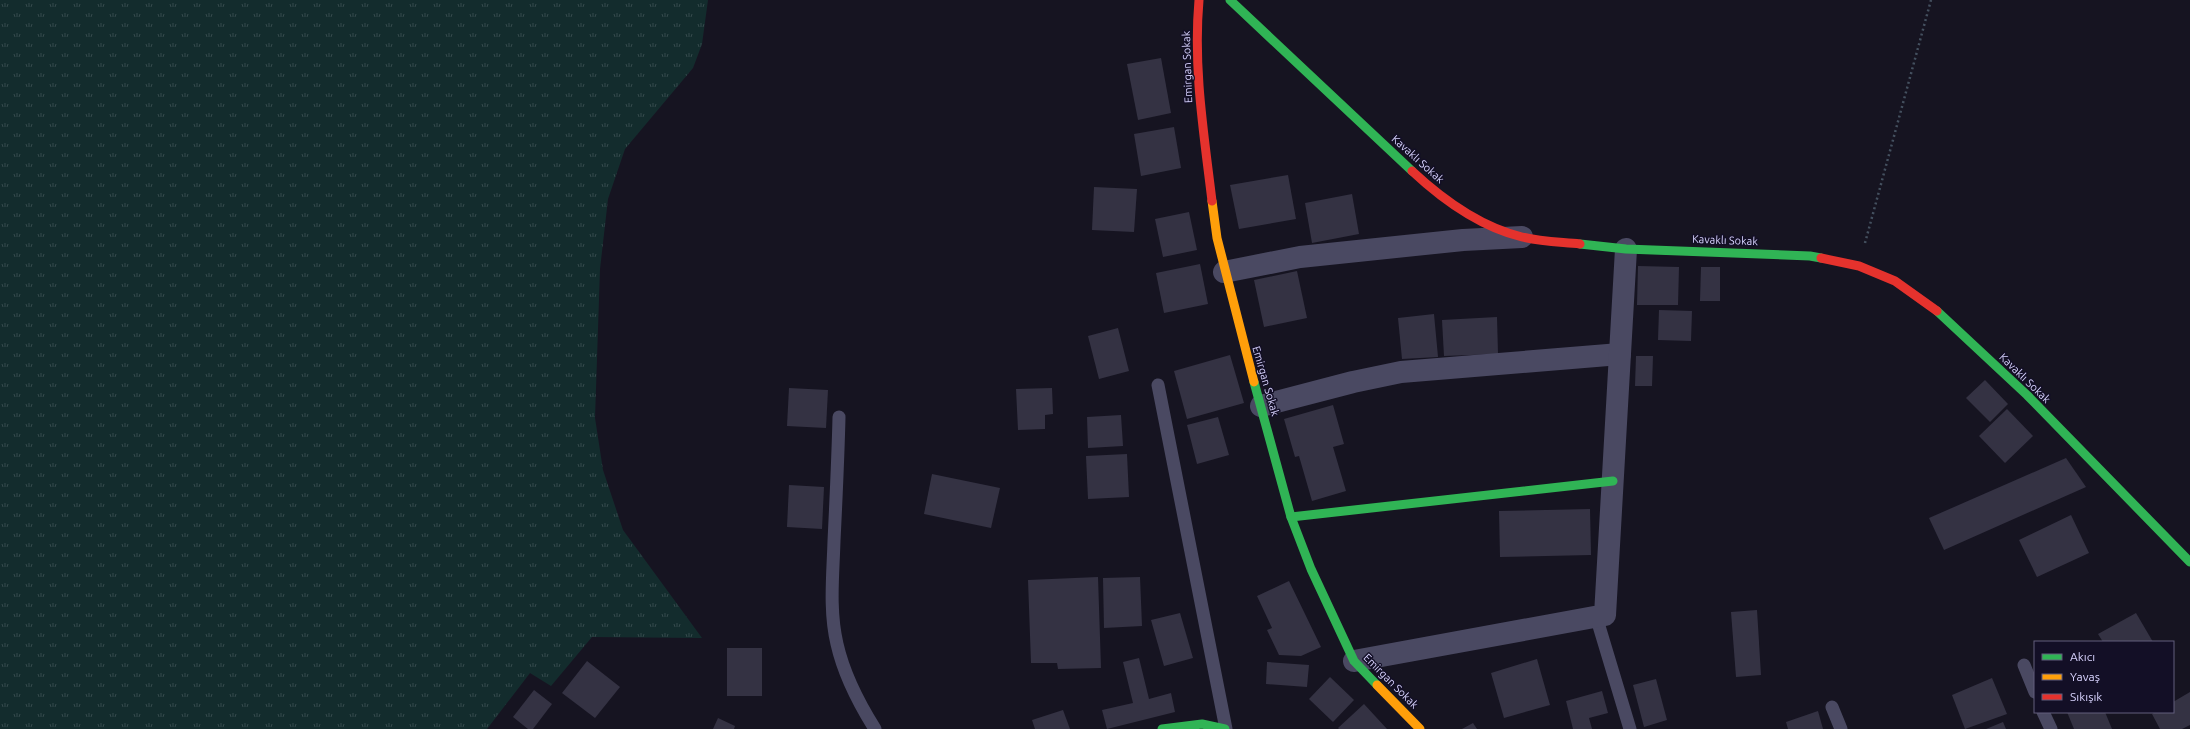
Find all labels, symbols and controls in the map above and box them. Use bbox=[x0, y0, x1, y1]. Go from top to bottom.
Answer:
street label: Emirgan Sokak bbox=[1180, 30, 1194, 103]
street label: Kavaklı Sokak bbox=[1389, 132, 1447, 186]
street label: Kavaklı Sokak bbox=[1692, 233, 1759, 247]
street label: Emirgan Sokak bbox=[1250, 345, 1282, 418]
street label: Kavaklı Sokak bbox=[1997, 351, 2053, 406]
legend bbox=[2034, 641, 2174, 713]
text: Akıcı bbox=[2070, 650, 2095, 663]
street label: Emirgan Sokak bbox=[1361, 651, 1421, 711]
text: Yavaş bbox=[2070, 670, 2100, 683]
text: Sıkışık bbox=[2070, 690, 2102, 703]

